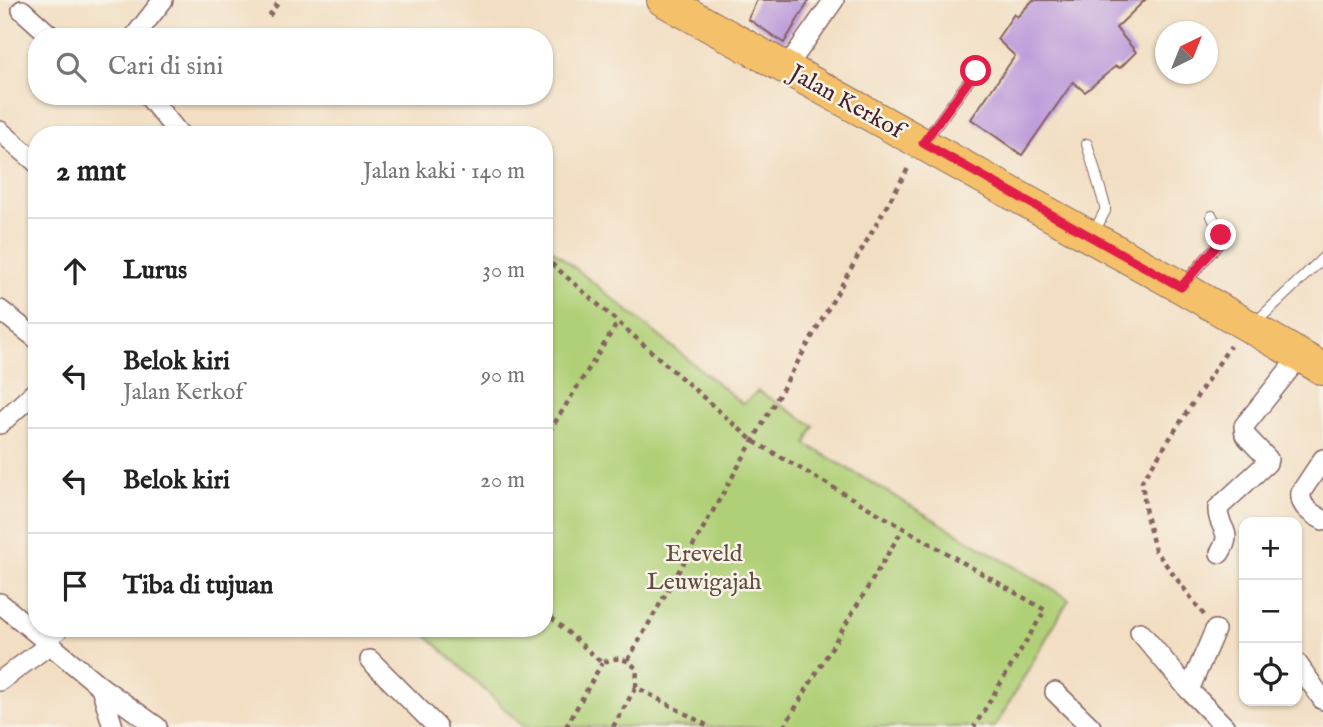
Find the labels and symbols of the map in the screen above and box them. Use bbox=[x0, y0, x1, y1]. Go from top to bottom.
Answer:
north arrow bbox=[1155, 21, 1218, 84]
route start bbox=[960, 55, 991, 86]
street label: Jalan Kerkof bbox=[781, 57, 913, 148]
route end bbox=[1205, 219, 1236, 250]
park label: Ereveld Leuwigajah bbox=[646, 539, 762, 598]

